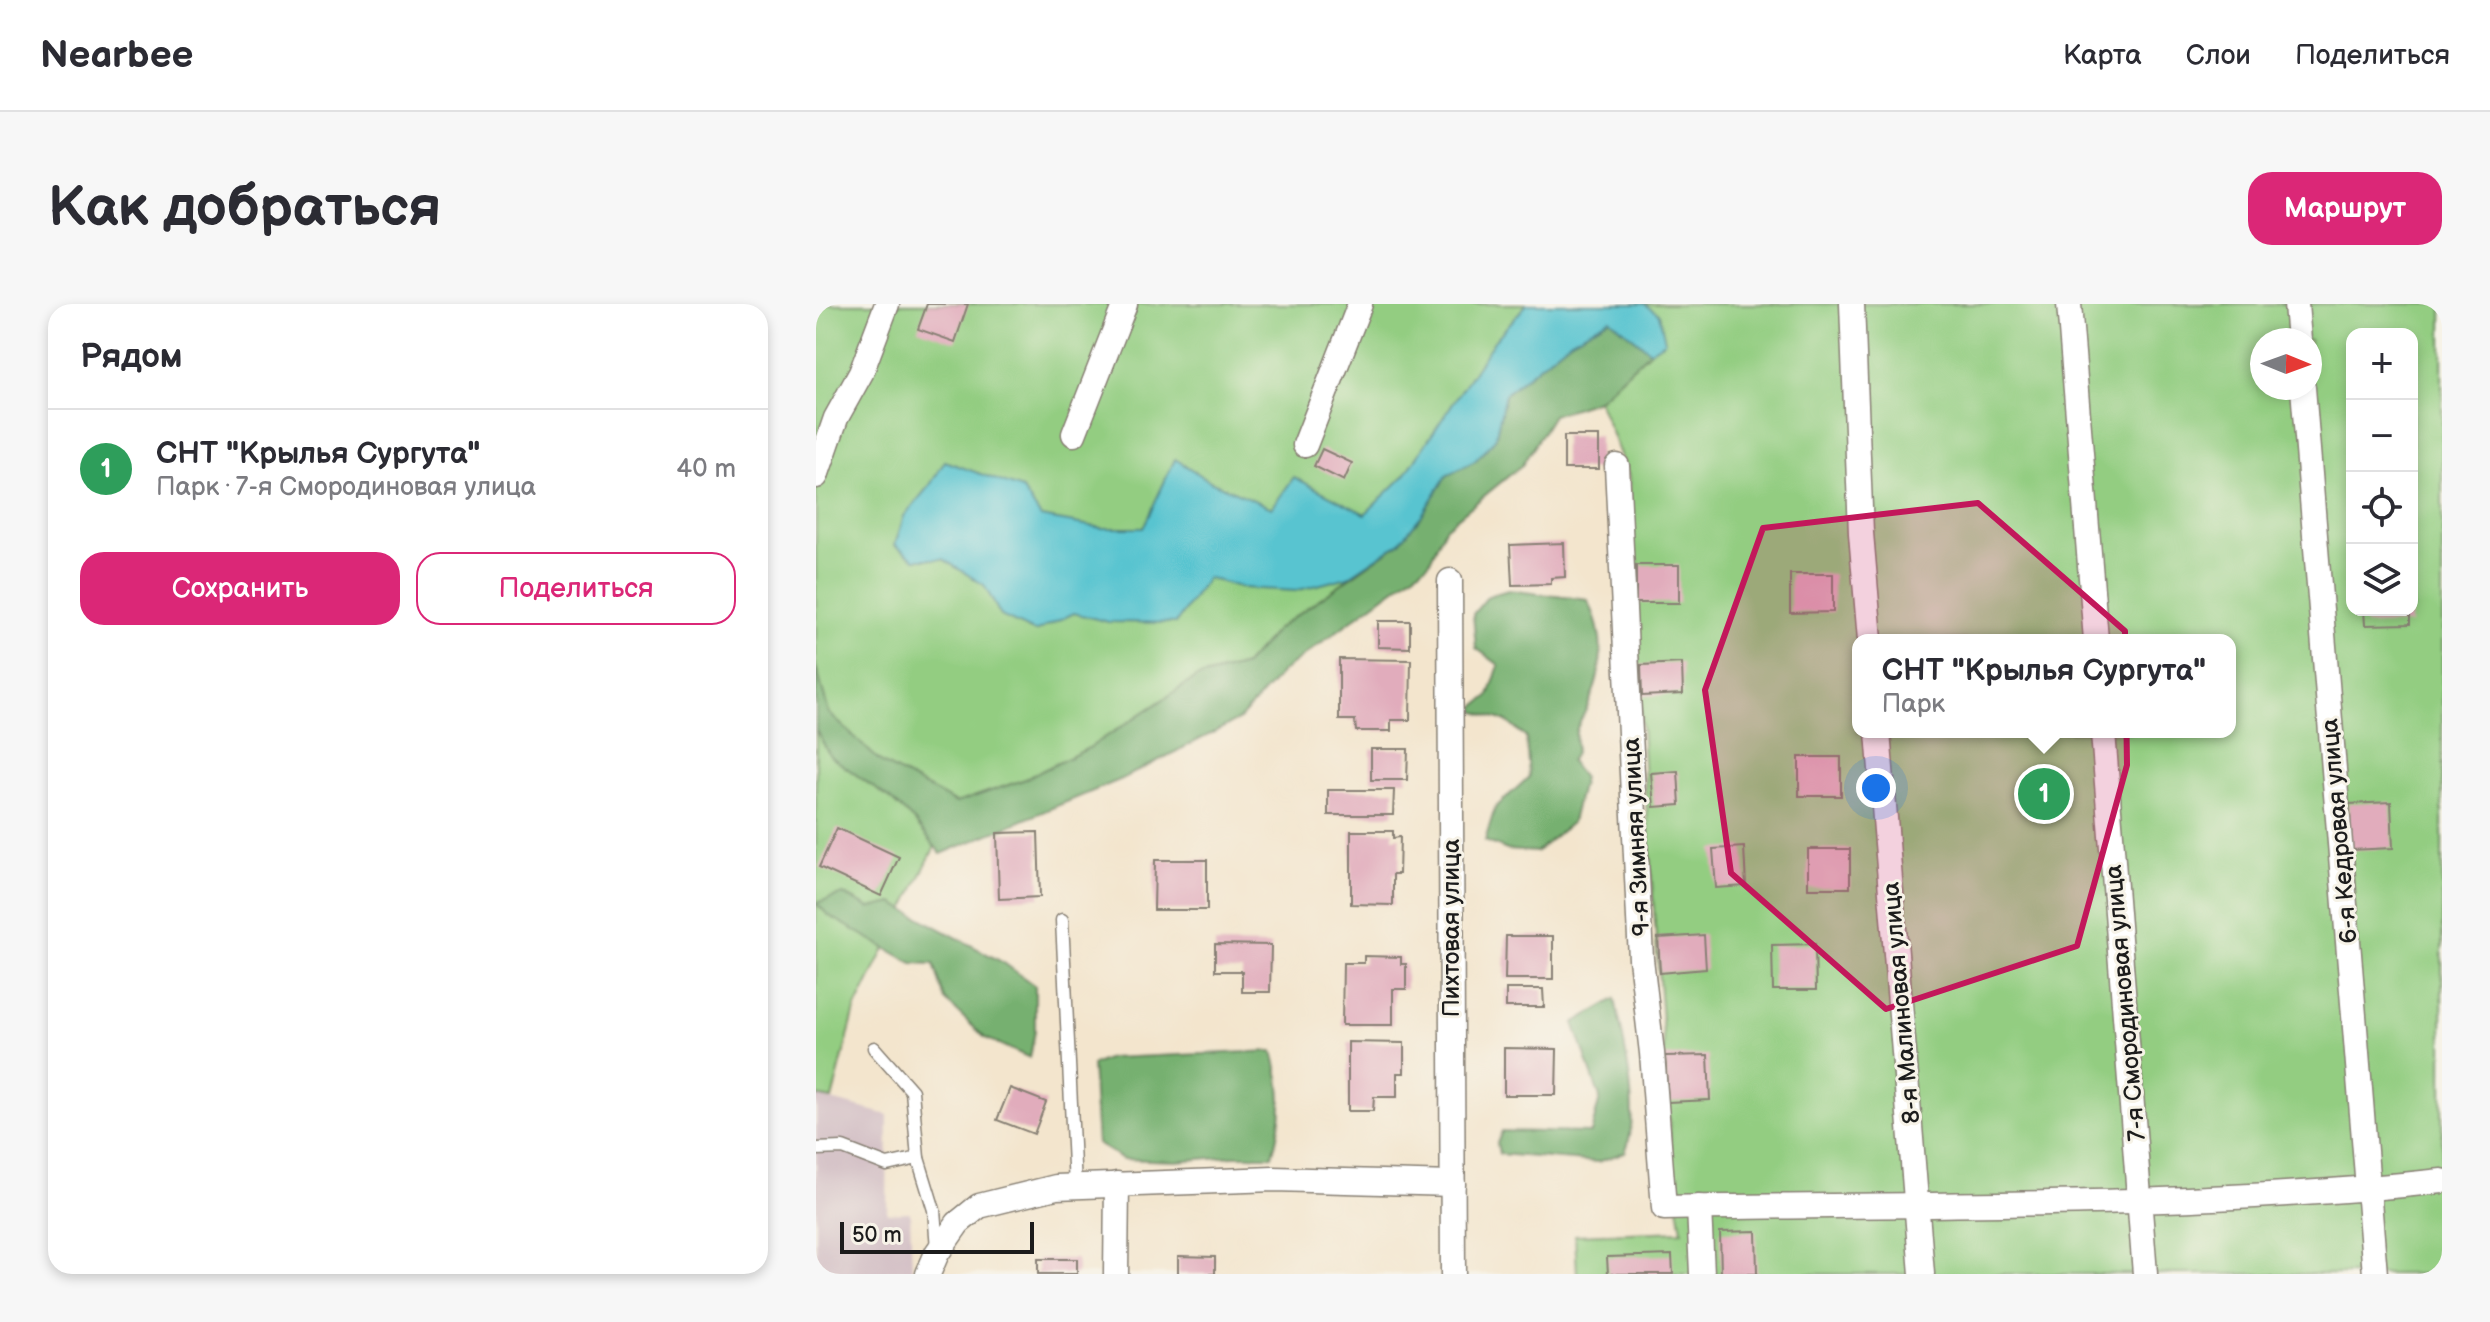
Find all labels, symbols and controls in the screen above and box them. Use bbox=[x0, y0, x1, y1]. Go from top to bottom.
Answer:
text: Nearbee bbox=[40, 33, 193, 78]
text: Карта bbox=[2063, 39, 2142, 72]
text: Слои bbox=[2186, 39, 2251, 72]
text: Поделиться bbox=[2295, 39, 2450, 72]
button: Маршрут bbox=[2248, 172, 2442, 245]
text: Как добраться bbox=[48, 175, 441, 242]
north arrow bbox=[2250, 328, 2322, 400]
map controls bbox=[2346, 328, 2418, 616]
button: + bbox=[2346, 328, 2418, 400]
text: Рядом bbox=[80, 336, 182, 377]
button: − bbox=[2346, 400, 2418, 472]
text: CНТ "Крылья Сургута" bbox=[156, 436, 480, 472]
text: 1 bbox=[101, 454, 111, 485]
text: 40 m bbox=[676, 454, 736, 485]
text: Парк · 7-я Смородиновая улица bbox=[156, 472, 536, 503]
button: locate bbox=[2346, 472, 2418, 544]
button: layers bbox=[2346, 544, 2418, 616]
button: Сохранить bbox=[80, 552, 400, 625]
button: Поделиться bbox=[416, 552, 736, 625]
popup bbox=[1852, 634, 2236, 738]
text: CНТ "Крылья Сургута" bbox=[1882, 653, 2206, 689]
text: Парк bbox=[1882, 689, 1945, 720]
street label: 6-я Кедровая улица bbox=[2315, 717, 2364, 945]
street label: 9-я Зимняя улица bbox=[1617, 737, 1656, 937]
pin: 1 bbox=[2018, 764, 2070, 824]
your location bbox=[1856, 768, 1896, 808]
street label: Пихтовая улица bbox=[1437, 839, 1466, 1017]
street label: 7-я Смородиновая улица bbox=[2099, 864, 2152, 1142]
street label: 8-я Малиновая улица bbox=[1876, 881, 1927, 1125]
scale bar bbox=[840, 1218, 1034, 1254]
text: 50 m bbox=[852, 1222, 902, 1249]

